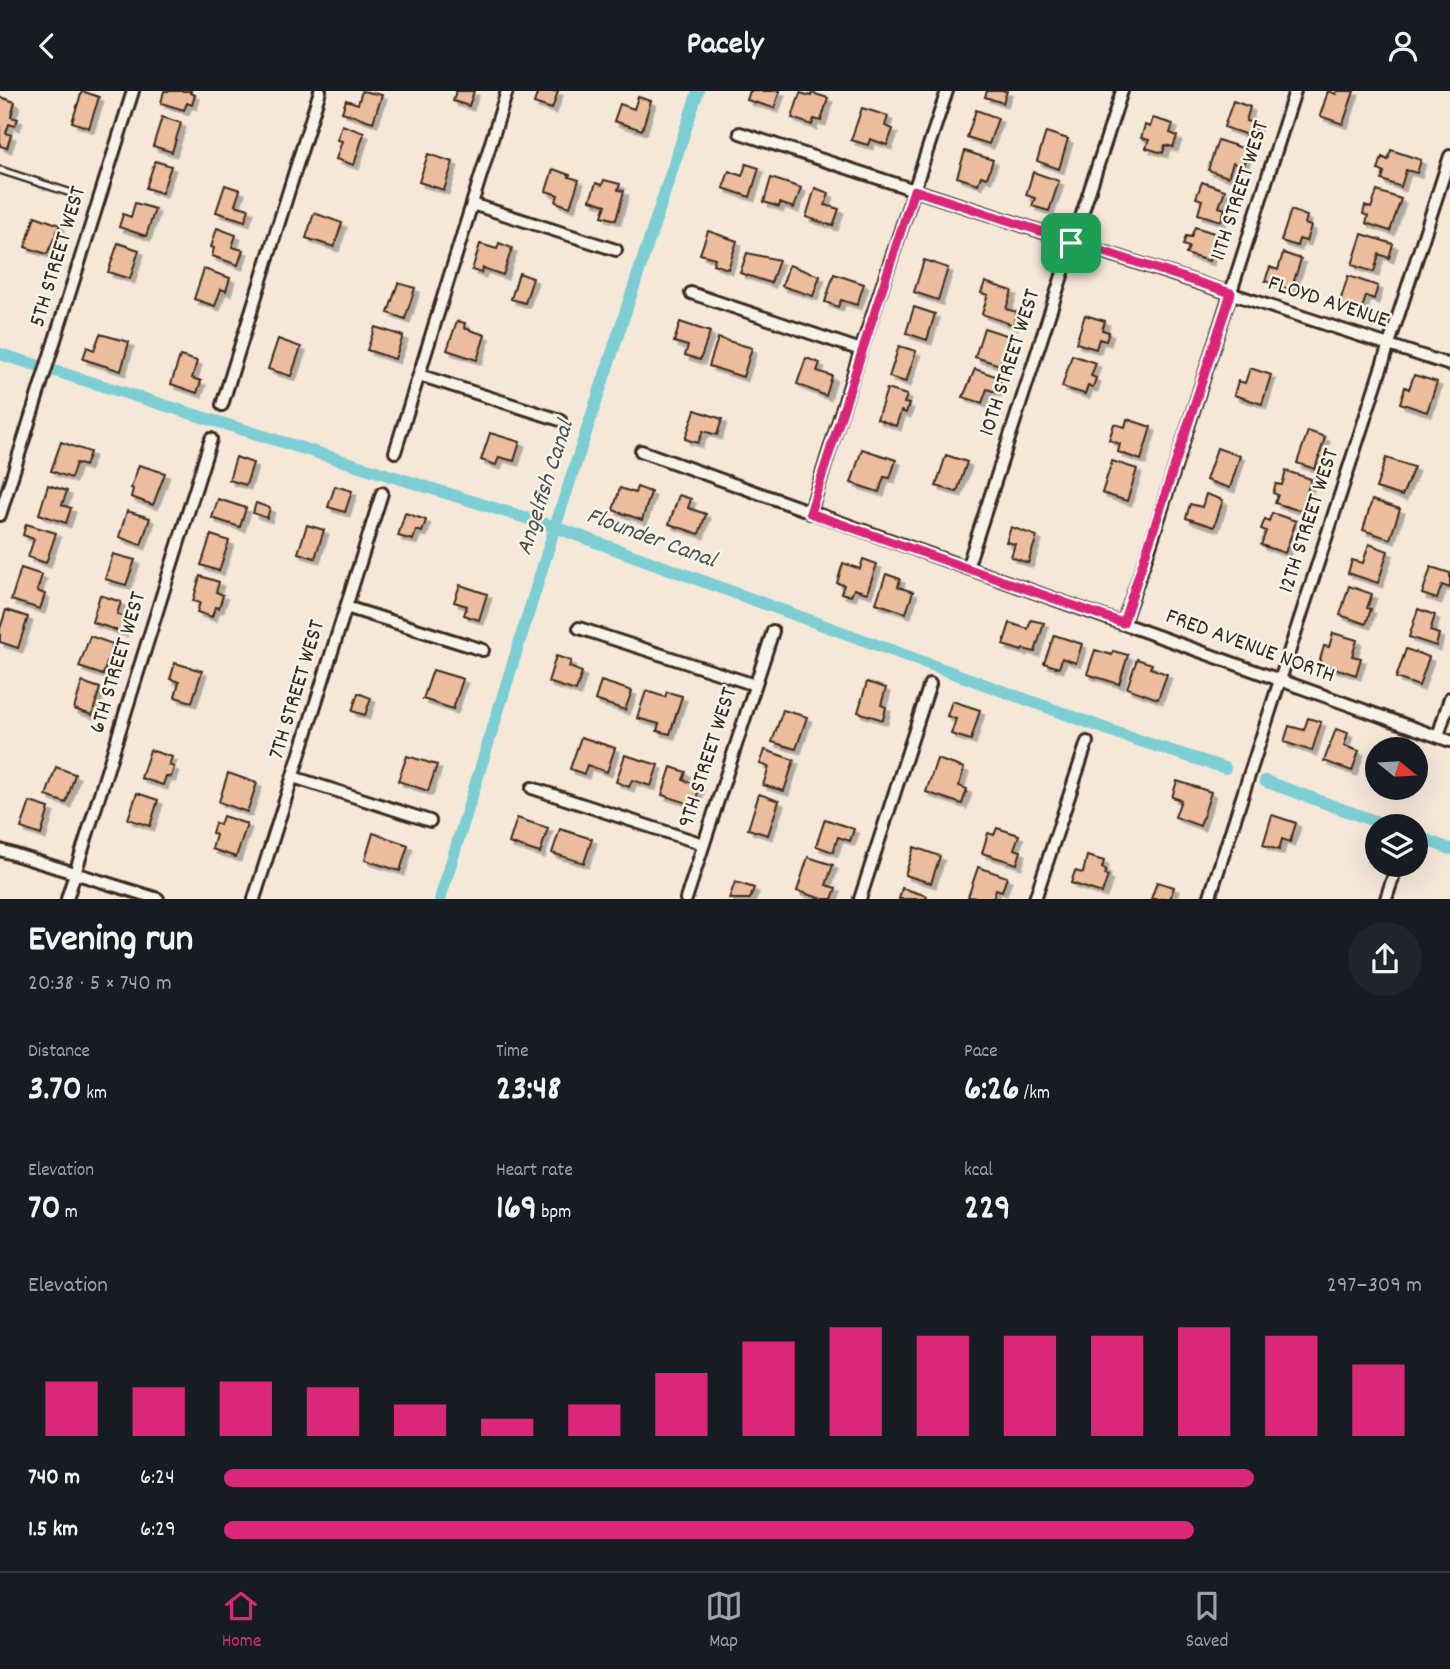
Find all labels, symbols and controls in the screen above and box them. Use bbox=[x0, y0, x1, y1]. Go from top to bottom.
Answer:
text: Pacely bbox=[686, 23, 764, 69]
icon: back bbox=[28, 27, 66, 65]
icon: person bbox=[1384, 27, 1422, 65]
street label: 11TH STREET WEST bbox=[1203, 117, 1279, 265]
street label: 5TH STREET WEST bbox=[22, 182, 96, 332]
pin bbox=[1041, 213, 1101, 273]
icon: arrive bbox=[1052, 224, 1090, 262]
street label: FLOYD AVENUE bbox=[1263, 268, 1393, 338]
street label: 10TH STREET WEST bbox=[972, 285, 1050, 441]
water label: Angelfish Canal bbox=[508, 414, 584, 560]
street label: 12TH STREET WEST bbox=[1271, 444, 1349, 598]
water label: Flounder Canal bbox=[581, 500, 723, 579]
street label: 6TH STREET WEST bbox=[82, 588, 156, 738]
street label: FRED AVENUE NORTH bbox=[1161, 601, 1339, 693]
street label: 7TH STREET WEST bbox=[261, 616, 335, 764]
street label: 9TH STREET WEST bbox=[671, 684, 747, 832]
north arrow bbox=[1365, 737, 1428, 800]
map controls bbox=[1365, 737, 1428, 877]
button: layers bbox=[1365, 814, 1428, 877]
text: Evening run bbox=[28, 914, 193, 969]
button: share bbox=[1348, 922, 1422, 996]
text: 20:38 · 5 × 740 m bbox=[28, 968, 172, 1001]
text: Distance bbox=[28, 1039, 90, 1066]
text: Time bbox=[496, 1039, 529, 1066]
text: Pace bbox=[964, 1039, 998, 1066]
text: 3.70 bbox=[28, 1066, 82, 1116]
text: 23:48 bbox=[496, 1066, 561, 1116]
text: 6:26 bbox=[964, 1066, 1019, 1116]
text: km bbox=[82, 1081, 107, 1108]
text: /km bbox=[1019, 1081, 1050, 1108]
text: Elevation bbox=[28, 1158, 94, 1185]
text: Heart rate bbox=[496, 1158, 573, 1185]
text: kcal bbox=[964, 1158, 993, 1185]
text: 70 bbox=[28, 1185, 60, 1235]
text: 169 bbox=[496, 1185, 537, 1235]
text: 229 bbox=[964, 1185, 1011, 1235]
text: m bbox=[60, 1200, 78, 1227]
text: bpm bbox=[537, 1200, 571, 1227]
text: Elevation bbox=[28, 1270, 108, 1303]
text: 297–309 m bbox=[1327, 1270, 1422, 1303]
text: 740 m bbox=[28, 1462, 80, 1495]
text: 6:24 bbox=[140, 1462, 175, 1495]
text: 1.5 km bbox=[28, 1514, 78, 1547]
text: 6:29 bbox=[140, 1514, 176, 1547]
tab: Home bbox=[222, 1587, 261, 1656]
tab: Map bbox=[705, 1587, 743, 1656]
tab: Saved bbox=[1186, 1587, 1228, 1656]

